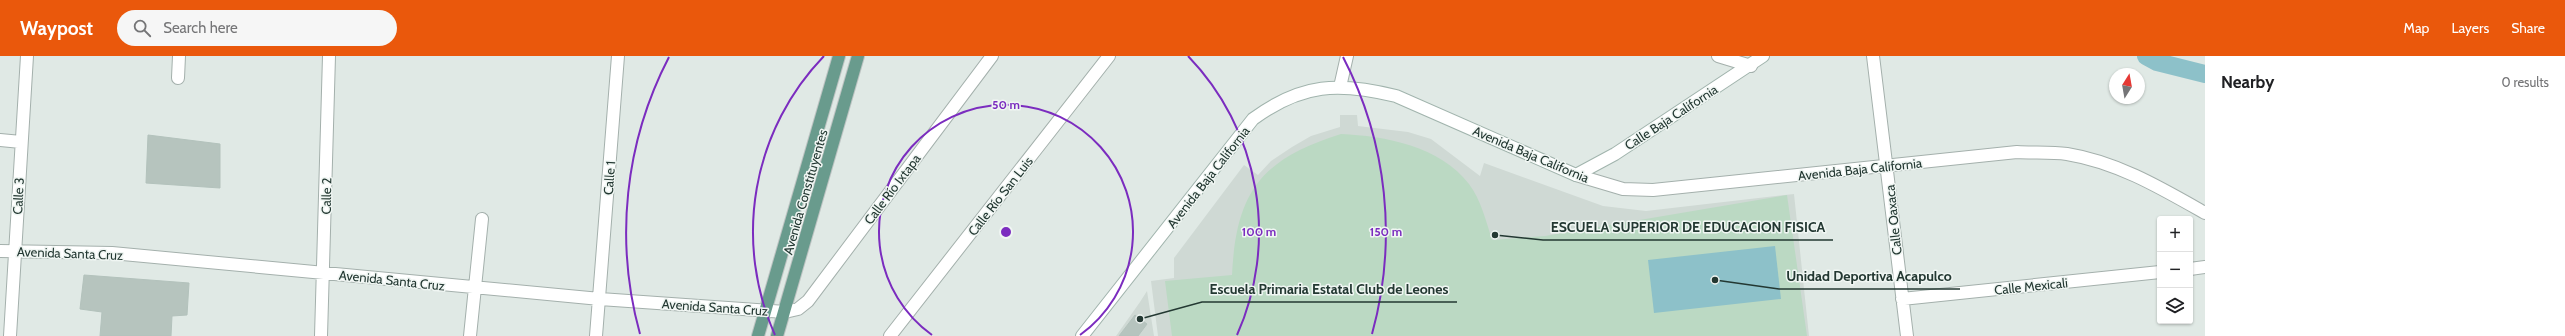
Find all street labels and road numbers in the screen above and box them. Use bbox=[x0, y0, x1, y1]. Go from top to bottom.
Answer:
street label: Calle Baja California bbox=[1622, 81, 1722, 154]
street label: Avenida Baja California bbox=[1163, 122, 1254, 232]
street label: Avenida Baja California bbox=[1470, 122, 1592, 187]
street label: Avenida Constituyentes bbox=[779, 127, 831, 256]
street label: Calle Río Ixtapa bbox=[860, 150, 924, 227]
street label: Calle Río San Luis bbox=[964, 153, 1036, 239]
street label: Avenida Baja California bbox=[1797, 154, 1924, 184]
street label: Calle 1 bbox=[600, 160, 618, 196]
street label: Calle 3 bbox=[9, 177, 27, 215]
street label: Calle 2 bbox=[318, 177, 334, 214]
street label: Calle Oaxaca bbox=[1881, 183, 1905, 256]
street label: Avenida Santa Cruz bbox=[17, 243, 123, 263]
street label: Avenida Santa Cruz bbox=[338, 266, 446, 294]
street label: Calle Mexicali bbox=[1993, 274, 2069, 298]
street label: Avenida Santa Cruz bbox=[661, 295, 769, 319]

